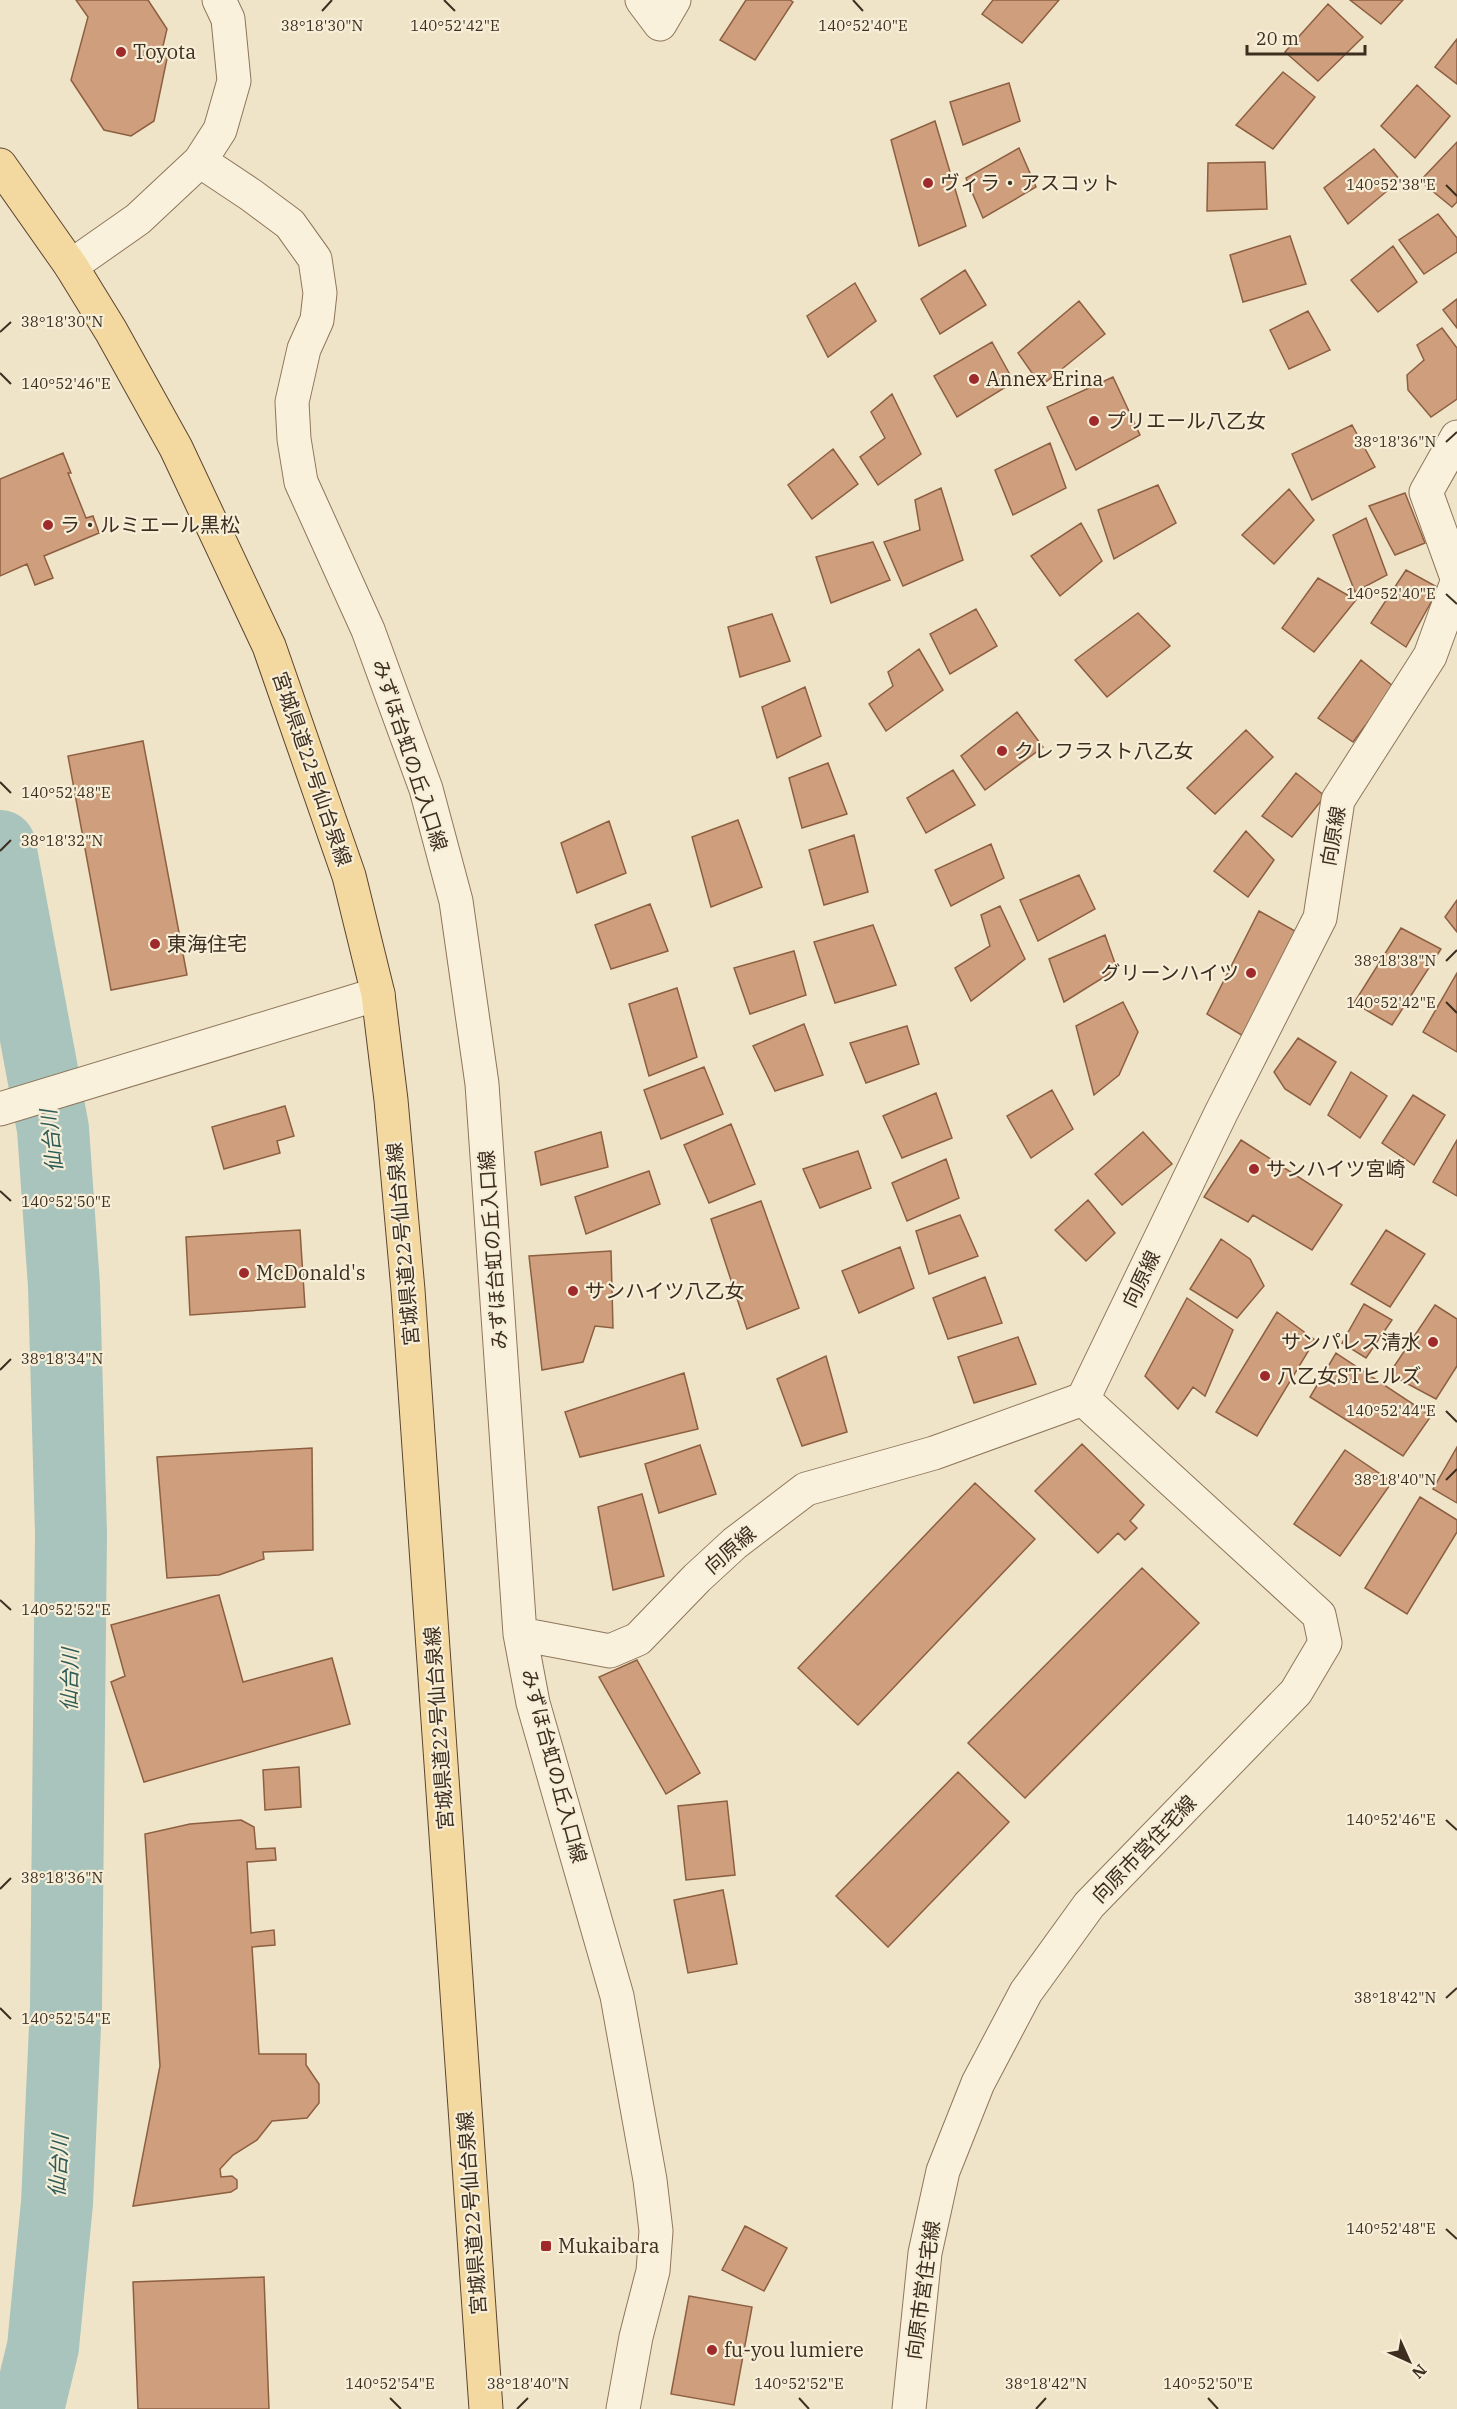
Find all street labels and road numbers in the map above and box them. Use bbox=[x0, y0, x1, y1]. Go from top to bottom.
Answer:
street label: みずほ台虹の丘入口線 bbox=[367, 656, 454, 854]
street label: 宮城県道22号仙台泉線 bbox=[267, 668, 358, 870]
street label: 向原線 bbox=[1314, 804, 1351, 868]
street label: 宮城県道22号仙台泉線 bbox=[380, 1141, 425, 1347]
street label: みずほ台虹の丘入口線 bbox=[472, 1149, 513, 1351]
street label: 向原線 bbox=[1115, 1246, 1166, 1312]
street label: 向原線 bbox=[698, 1520, 761, 1579]
street label: 宮城県道22号仙台泉線 bbox=[418, 1625, 459, 1831]
street label: みずほ台虹の丘入口線 bbox=[516, 1666, 593, 1866]
street label: 向原市営住宅線 bbox=[1085, 1789, 1202, 1908]
street label: 宮城県道22号仙台泉線 bbox=[451, 2110, 492, 2316]
street label: 向原市営住宅線 bbox=[899, 2219, 946, 2361]

